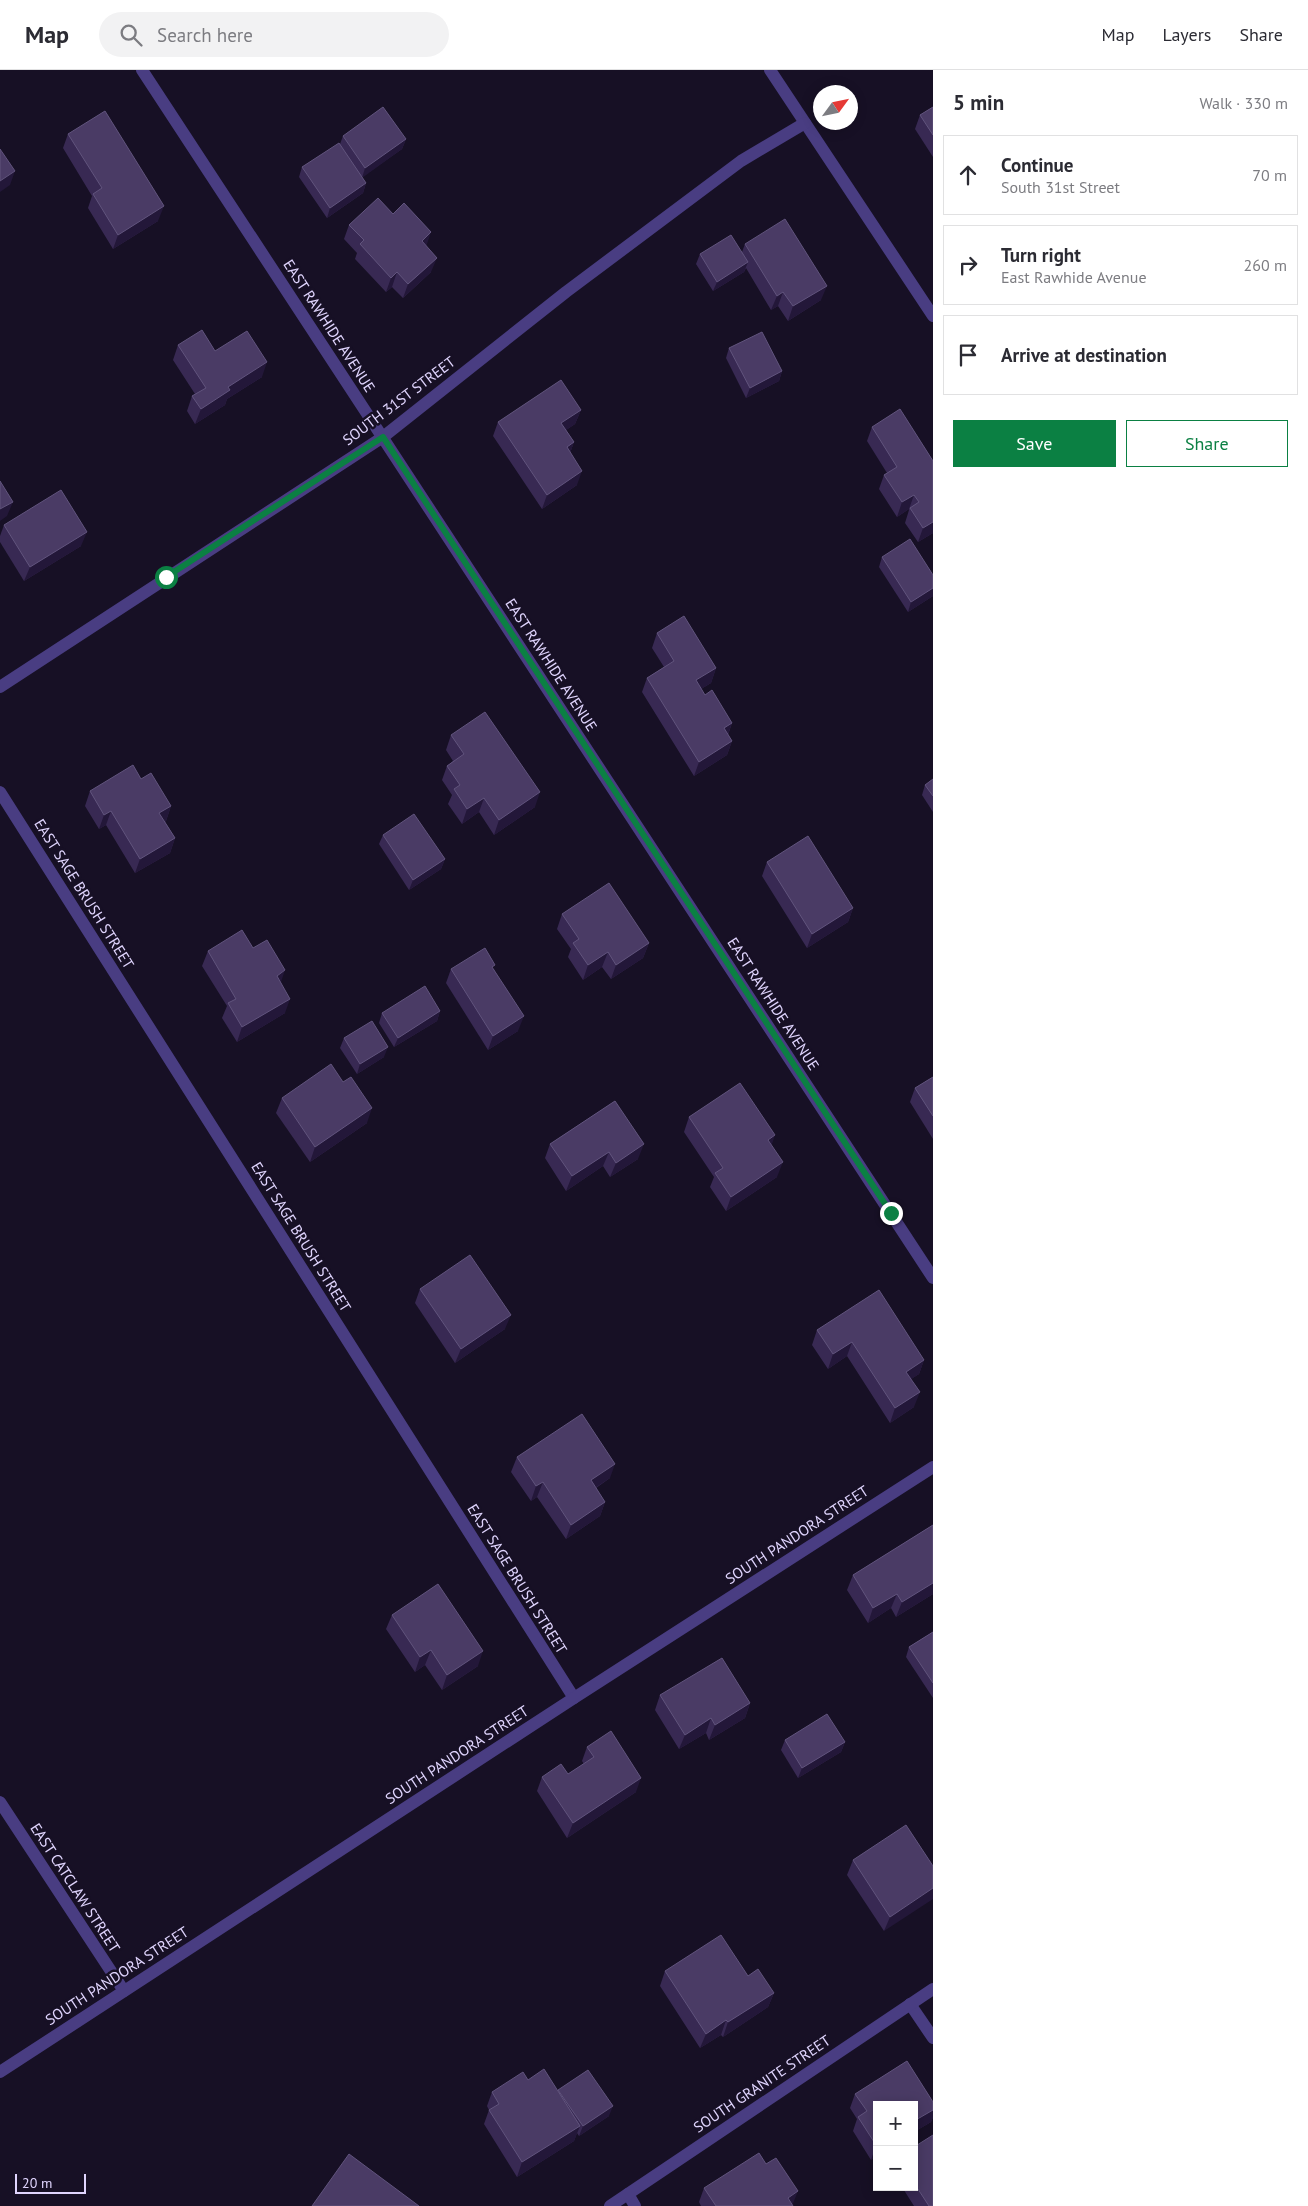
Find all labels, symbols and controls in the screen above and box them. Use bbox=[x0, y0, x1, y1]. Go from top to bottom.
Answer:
search box bbox=[99, 12, 449, 57]
text: Map bbox=[25, 19, 69, 50]
icon: search bbox=[117, 21, 145, 49]
text: Search here bbox=[157, 23, 253, 47]
text: Map bbox=[1102, 23, 1134, 46]
text: Layers bbox=[1162, 23, 1211, 46]
text: Share bbox=[1239, 23, 1283, 46]
north arrow bbox=[813, 85, 858, 130]
text: 5 min bbox=[953, 89, 1004, 116]
text: Walk · 330 m bbox=[1199, 93, 1288, 113]
text: Continue bbox=[1001, 153, 1073, 177]
icon: ahead bbox=[954, 161, 982, 189]
text: 70 m bbox=[1252, 165, 1287, 185]
text: South 31st Street bbox=[1001, 177, 1120, 197]
text: Turn right bbox=[1001, 243, 1081, 267]
icon: right bbox=[954, 251, 982, 279]
text: 260 m bbox=[1244, 255, 1287, 275]
street label: EAST RAWHIDE AVENUE bbox=[279, 256, 379, 396]
text: East Rawhide Avenue bbox=[1001, 267, 1147, 287]
icon: arrive bbox=[954, 341, 982, 369]
text: Arrive at destination bbox=[1001, 343, 1167, 367]
street label: SOUTH 31ST STREET bbox=[339, 352, 459, 449]
button: Save bbox=[953, 420, 1116, 467]
button: Share bbox=[1126, 420, 1288, 467]
route start bbox=[155, 566, 178, 589]
street label: EAST RAWHIDE AVENUE bbox=[501, 595, 601, 735]
street label: EAST SAGE BRUSH STREET bbox=[30, 815, 139, 973]
street label: EAST RAWHIDE AVENUE bbox=[723, 934, 823, 1074]
street label: EAST SAGE BRUSH STREET bbox=[247, 1158, 356, 1316]
route end bbox=[880, 1202, 903, 1225]
street label: SOUTH PANDORA STREET bbox=[721, 1481, 873, 1588]
street label: EAST SAGE BRUSH STREET bbox=[463, 1500, 572, 1658]
street label: SOUTH PANDORA STREET bbox=[381, 1701, 533, 1808]
street label: EAST CATCLAW STREET bbox=[26, 1819, 125, 1957]
street label: SOUTH PANDORA STREET bbox=[41, 1922, 193, 2029]
street label: SOUTH GRANITE STREET bbox=[690, 2030, 834, 2137]
map controls bbox=[873, 2101, 918, 2191]
button: + bbox=[873, 2101, 918, 2146]
button: − bbox=[873, 2146, 918, 2191]
scale bar bbox=[15, 2171, 86, 2194]
text: 20 m bbox=[22, 2174, 52, 2192]

